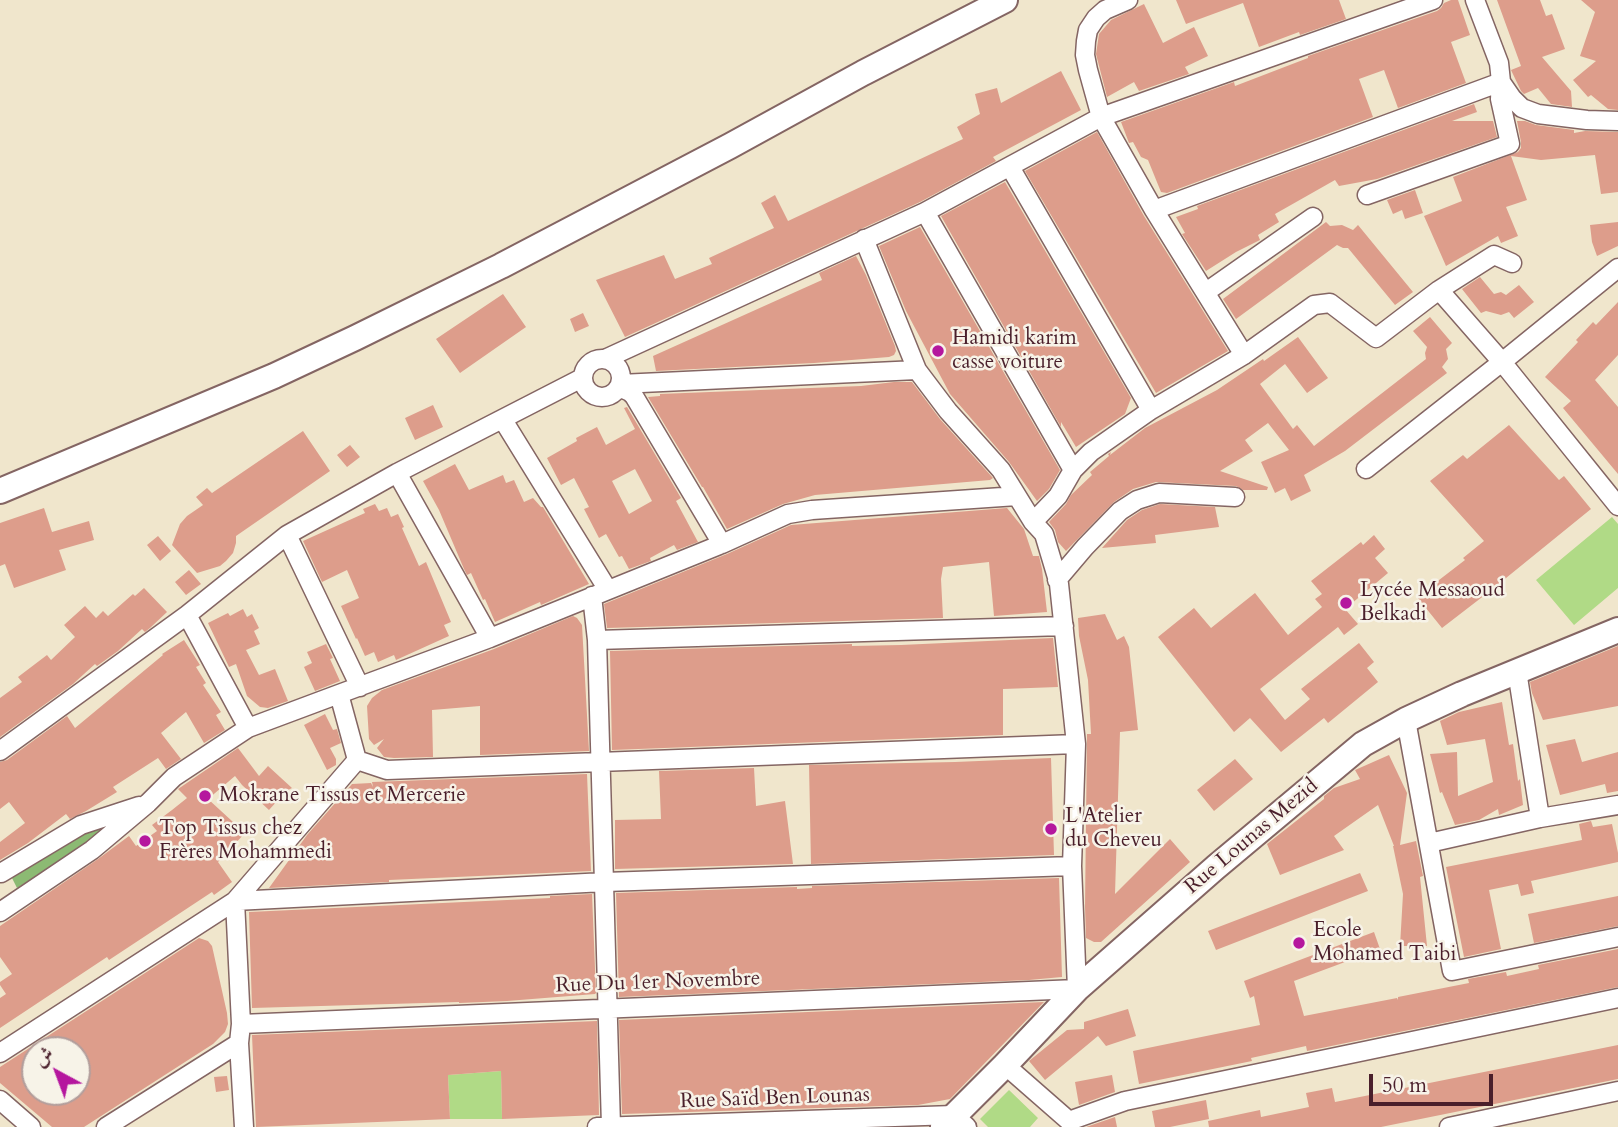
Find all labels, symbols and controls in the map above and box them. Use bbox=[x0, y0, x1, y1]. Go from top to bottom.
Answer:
place label: Hamidi karim casse voiture bbox=[952, 326, 1077, 376]
marker: Hamidi karim casse voiture bbox=[930, 343, 946, 359]
place label: Lycée Messaoud Belkadi bbox=[1360, 578, 1505, 628]
marker: Lycée Messaoud Belkadi bbox=[1338, 595, 1354, 611]
street label: Rue Lounas Mezid bbox=[1180, 774, 1324, 900]
place label: Mokrane Tissus et Mercerie bbox=[219, 783, 466, 809]
marker: Mokrane Tissus et Mercerie bbox=[197, 788, 213, 804]
place label: L'Atelier du Cheveu bbox=[1065, 804, 1162, 854]
place label: Top Tissus chez Frères Mohammedi bbox=[159, 816, 332, 866]
marker: L'Atelier du Cheveu bbox=[1043, 821, 1059, 837]
marker: Top Tissus chez Frères Mohammedi bbox=[137, 833, 153, 849]
place label: Ecole Mohamed Taibi bbox=[1313, 918, 1456, 968]
marker: Ecole Mohamed Taibi bbox=[1291, 935, 1307, 951]
street label: Rue Du 1er Novembre bbox=[555, 967, 761, 999]
north arrow bbox=[21, 1036, 91, 1106]
text: ش bbox=[28, 1041, 59, 1073]
scale bar bbox=[1373, 1060, 1497, 1104]
text: 50 m bbox=[1382, 1071, 1427, 1100]
street label: Rue Saïd Ben Lounas bbox=[680, 1083, 870, 1115]

